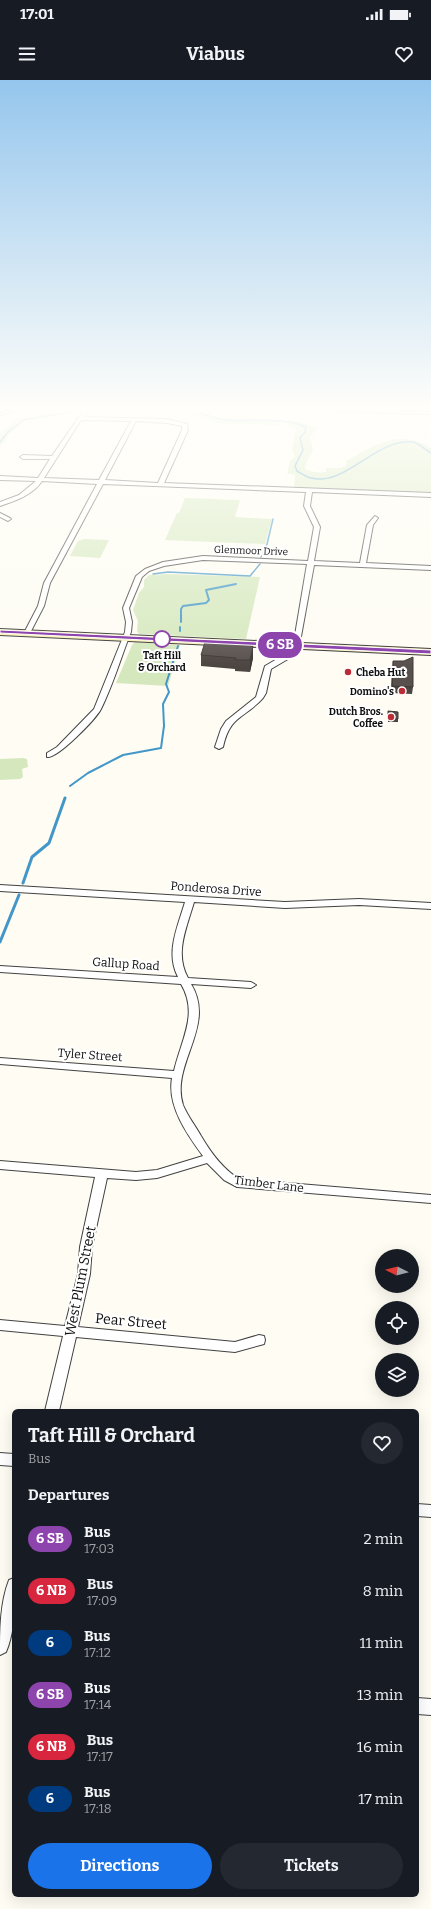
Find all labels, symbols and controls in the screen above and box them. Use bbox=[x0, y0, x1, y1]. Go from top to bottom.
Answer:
text: 17:01 bbox=[20, 5, 54, 23]
icon: menu bbox=[16, 43, 38, 65]
text: Viabus bbox=[186, 43, 245, 65]
icon: heart bbox=[393, 43, 415, 65]
street label: Glenmoor Drive bbox=[214, 544, 288, 558]
marker: Taft Hill & Orchard bbox=[153, 630, 171, 648]
line badge: 6 SB bbox=[252, 632, 308, 658]
text: 6 SB bbox=[266, 636, 294, 653]
place label: Taft Hill & Orchard bbox=[138, 650, 186, 674]
marker: Cheba Hut bbox=[343, 667, 353, 677]
place label: Cheba Hut bbox=[356, 667, 405, 679]
place label: Domino's bbox=[350, 686, 394, 698]
marker: Domino's bbox=[397, 686, 407, 696]
place label: Dutch Bros. Coffee bbox=[329, 706, 384, 730]
marker: Dutch Bros. Coffee bbox=[386, 712, 396, 722]
street label: Ponderosa Drive bbox=[170, 879, 262, 899]
street label: Gallup Road bbox=[92, 955, 160, 973]
street label: Tyler Street bbox=[57, 1046, 123, 1064]
street label: Timber Lane bbox=[233, 1173, 305, 1195]
street label: West Plum Street bbox=[61, 1224, 100, 1338]
north arrow bbox=[375, 1249, 419, 1293]
map controls bbox=[375, 1249, 419, 1397]
button: locate bbox=[375, 1301, 419, 1345]
street label: Pear Street bbox=[94, 1310, 168, 1333]
button: layers bbox=[375, 1353, 419, 1397]
button: heart bbox=[361, 1422, 403, 1464]
text: Taft Hill & Orchard bbox=[28, 1424, 195, 1447]
text: Bus bbox=[28, 1451, 50, 1466]
text: Departures bbox=[28, 1486, 109, 1504]
text: Bus bbox=[84, 1523, 111, 1541]
text: 6 SB bbox=[36, 1530, 64, 1547]
text: 2 min bbox=[364, 1530, 403, 1548]
text: 17:03 bbox=[84, 1541, 114, 1556]
text: Bus bbox=[87, 1575, 113, 1593]
text: 6 NB bbox=[36, 1582, 67, 1599]
text: 8 min bbox=[363, 1582, 403, 1600]
text: 17:09 bbox=[87, 1593, 117, 1608]
text: Bus bbox=[84, 1627, 110, 1645]
text: 6 bbox=[46, 1634, 54, 1651]
text: 11 min bbox=[360, 1634, 403, 1652]
text: 17:12 bbox=[84, 1645, 111, 1660]
text: Bus bbox=[84, 1679, 111, 1697]
text: 6 SB bbox=[36, 1686, 64, 1703]
text: 13 min bbox=[357, 1686, 403, 1704]
text: 17:14 bbox=[84, 1697, 111, 1712]
text: Bus bbox=[87, 1731, 113, 1749]
text: 6 NB bbox=[36, 1738, 67, 1755]
text: 16 min bbox=[357, 1738, 403, 1756]
text: 17:17 bbox=[87, 1749, 113, 1764]
text: Bus bbox=[84, 1783, 110, 1801]
text: 6 bbox=[46, 1790, 54, 1807]
text: 17 min bbox=[358, 1790, 403, 1808]
text: 17:18 bbox=[84, 1801, 112, 1816]
button: Directions bbox=[28, 1843, 212, 1889]
button: Tickets bbox=[220, 1843, 403, 1889]

